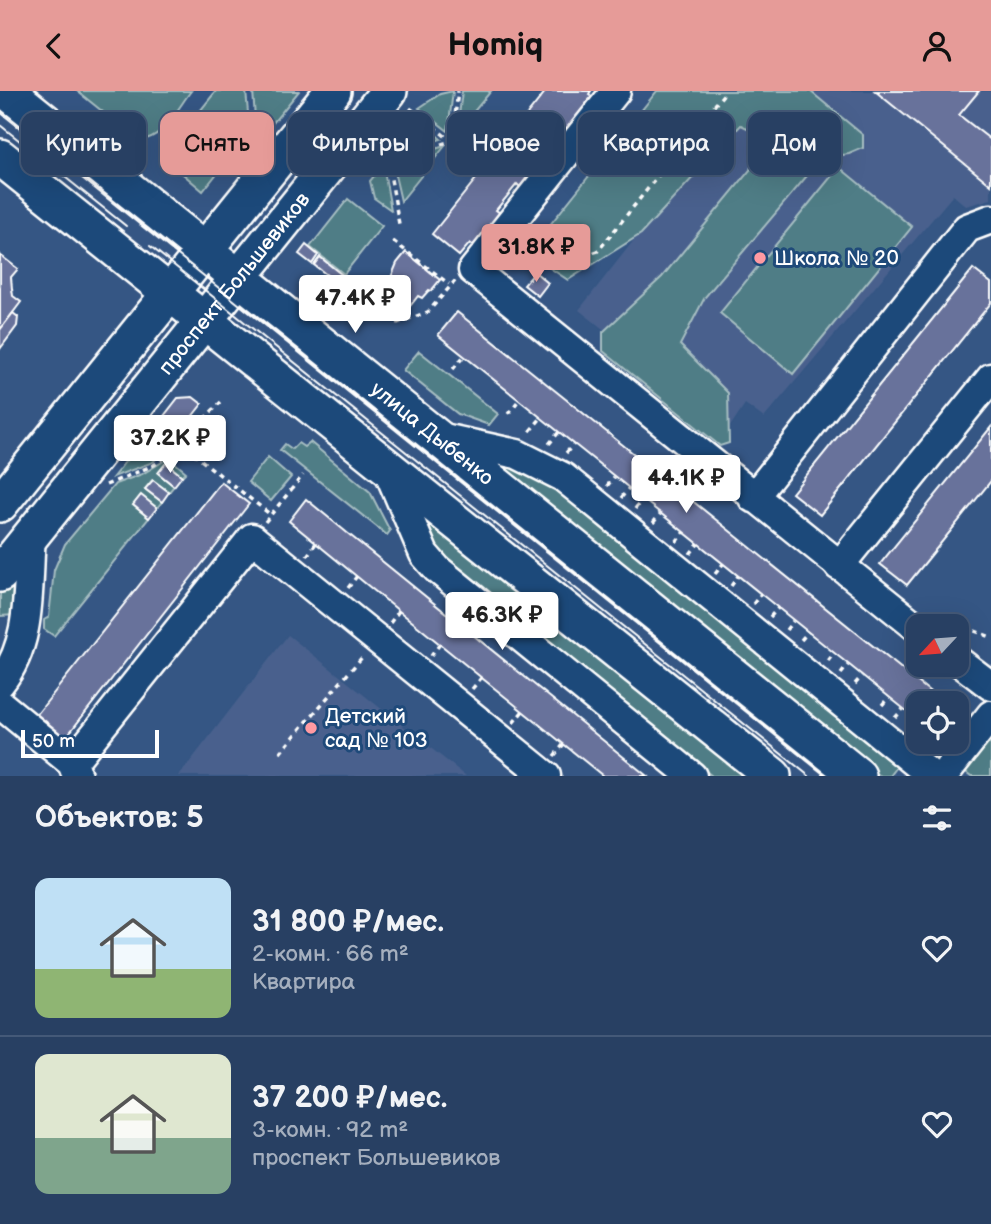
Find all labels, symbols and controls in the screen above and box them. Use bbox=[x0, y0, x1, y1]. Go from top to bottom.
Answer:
text: Homiq bbox=[448, 26, 543, 65]
icon: back bbox=[35, 27, 73, 65]
icon: person bbox=[918, 27, 956, 65]
chip: Купить bbox=[21, 112, 146, 175]
chip: Снять bbox=[160, 112, 274, 175]
chip: Фильтры bbox=[288, 112, 433, 175]
chip: Новое bbox=[447, 112, 564, 175]
chip: Квартира bbox=[578, 112, 734, 175]
chip: Дом bbox=[748, 112, 841, 175]
street label: проспект Большевиков bbox=[153, 187, 315, 380]
pin: 31.8K ₽ bbox=[471, 225, 601, 284]
text: 31.8K ₽ bbox=[497, 233, 575, 261]
place label: Школа № 20 bbox=[774, 246, 899, 271]
marker: Школа № 20 bbox=[752, 250, 768, 266]
pin: 47.4K ₽ bbox=[290, 275, 420, 335]
text: 47.4K ₽ bbox=[315, 284, 395, 312]
street label: улица Дыбенко bbox=[366, 376, 499, 490]
pin: 37.2K ₽ bbox=[105, 415, 235, 475]
text: 37.2K ₽ bbox=[130, 424, 210, 452]
pin: 44.1K ₽ bbox=[621, 455, 751, 515]
text: 44.1K ₽ bbox=[647, 464, 725, 492]
pin: 46.3K ₽ bbox=[437, 593, 567, 652]
text: 46.3K ₽ bbox=[461, 601, 543, 629]
north arrow bbox=[906, 614, 970, 677]
map controls bbox=[906, 614, 969, 754]
button: locate bbox=[906, 691, 969, 754]
place label: Детский сад № 103 bbox=[325, 704, 428, 753]
marker: Детский сад № 103 bbox=[303, 720, 319, 736]
scale bar bbox=[21, 727, 159, 759]
text: 50 m bbox=[32, 730, 75, 753]
icon: filters bbox=[918, 799, 956, 837]
text: Объектов: 5 bbox=[35, 800, 204, 836]
text: 31 800 ₽/мес. bbox=[252, 904, 444, 940]
icon: home bbox=[91, 906, 175, 990]
icon: heart bbox=[918, 929, 956, 967]
text: 2-комн. · 66 m² bbox=[252, 940, 409, 968]
text: Квартира bbox=[252, 968, 355, 996]
text: 37 200 ₽/мес. bbox=[252, 1080, 447, 1116]
icon: home bbox=[91, 1082, 175, 1166]
icon: heart bbox=[918, 1105, 956, 1143]
text: 3-комн. · 92 m² bbox=[252, 1116, 408, 1144]
text: проспект Большевиков bbox=[252, 1144, 500, 1172]

